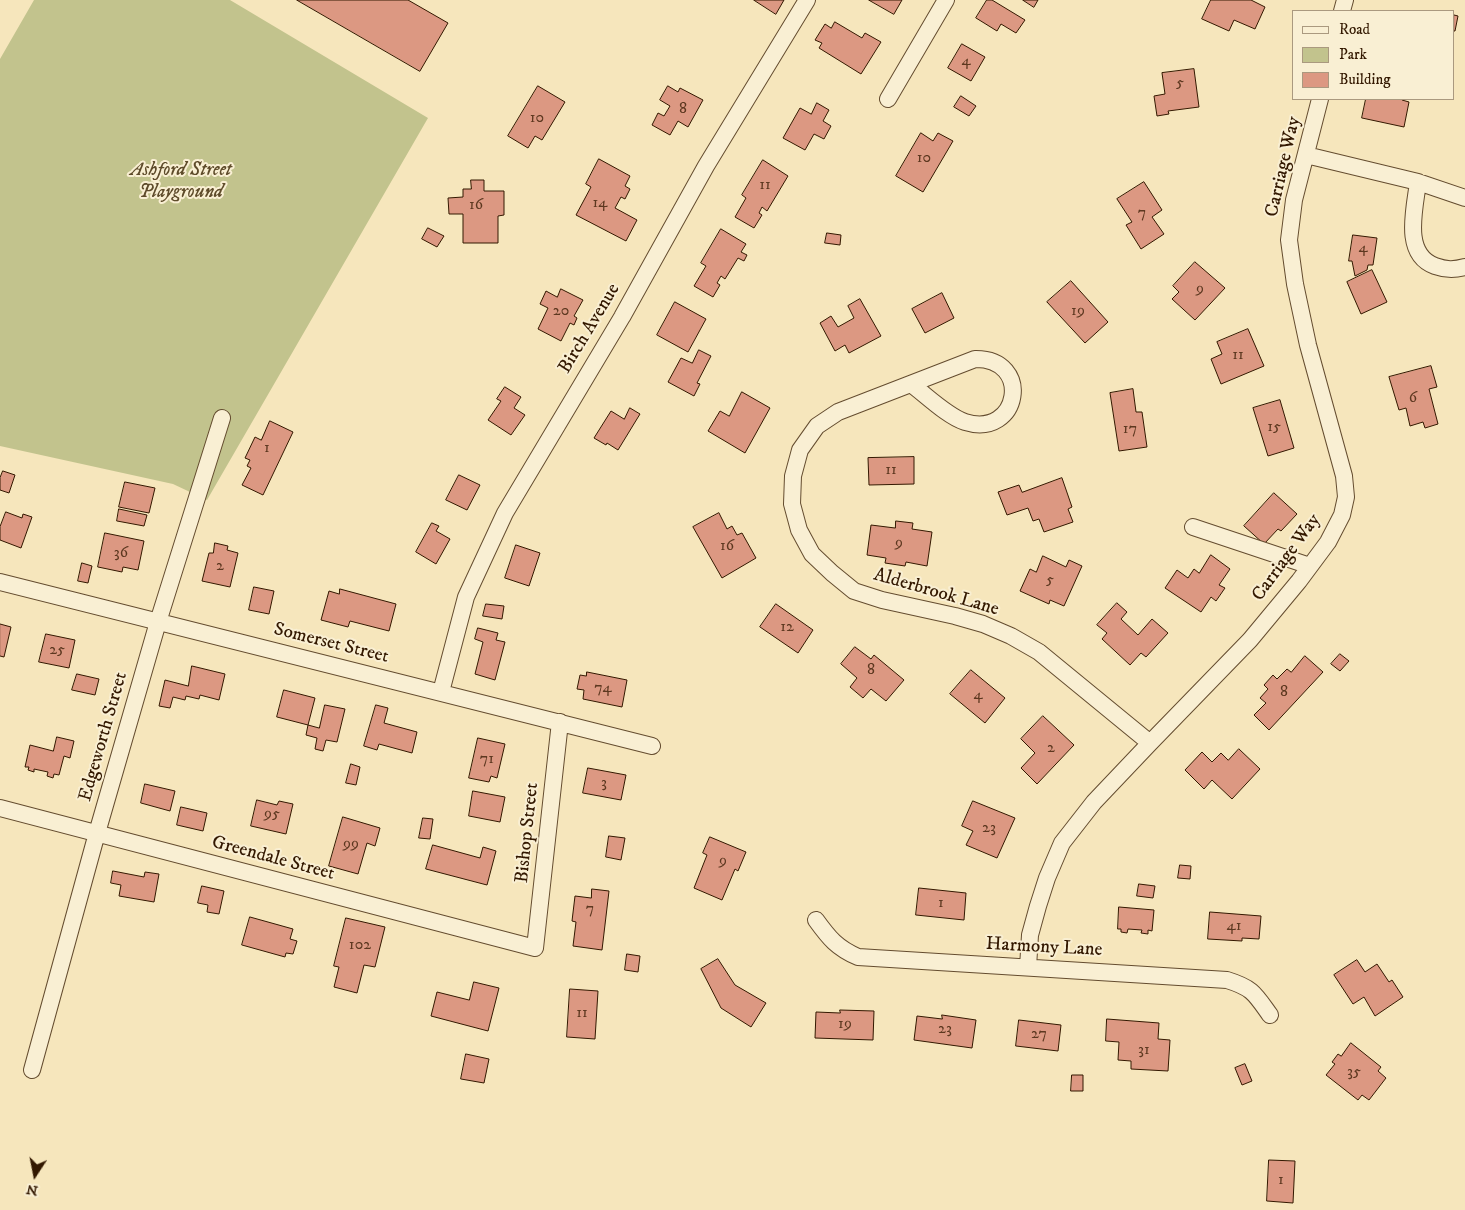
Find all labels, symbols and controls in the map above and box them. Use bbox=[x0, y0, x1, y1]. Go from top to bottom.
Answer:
legend bbox=[1292, 10, 1455, 100]
text: Road bbox=[1339, 20, 1370, 39]
text: Park bbox=[1339, 45, 1367, 64]
house number: 4 bbox=[961, 52, 971, 72]
text: Building bbox=[1339, 70, 1391, 89]
house number: 5 bbox=[1176, 74, 1184, 94]
house number: 8 bbox=[679, 100, 687, 120]
house number: 10 bbox=[530, 109, 544, 129]
street label: Carriage Way bbox=[1261, 115, 1307, 219]
house number: 10 bbox=[917, 149, 931, 169]
park label: Ashford Street Playground bbox=[130, 160, 232, 204]
house number: 11 bbox=[759, 176, 771, 196]
house number: 14 bbox=[592, 194, 608, 214]
house number: 16 bbox=[469, 196, 483, 216]
house number: 7 bbox=[1138, 204, 1146, 224]
house number: 4 bbox=[1358, 239, 1368, 259]
street label: Birch Avenue bbox=[554, 280, 626, 378]
house number: 9 bbox=[1196, 280, 1204, 300]
house number: 20 bbox=[553, 302, 569, 322]
house number: 19 bbox=[1071, 302, 1085, 322]
house number: 11 bbox=[1232, 346, 1244, 366]
house number: 6 bbox=[1409, 389, 1417, 409]
house number: 15 bbox=[1267, 418, 1281, 438]
house number: 17 bbox=[1123, 420, 1137, 440]
house number: 1 bbox=[264, 439, 270, 459]
house number: 11 bbox=[885, 461, 897, 481]
street label: Carriage Way bbox=[1248, 510, 1326, 606]
house number: 9 bbox=[895, 534, 903, 554]
house number: 16 bbox=[720, 537, 734, 557]
house number: 36 bbox=[114, 544, 128, 564]
house number: 2 bbox=[216, 557, 224, 577]
street label: Alderbrook Lane bbox=[871, 564, 1001, 622]
house number: 5 bbox=[1046, 571, 1054, 591]
house number: 12 bbox=[780, 618, 794, 638]
street label: Somerset Street bbox=[271, 619, 391, 669]
house number: 25 bbox=[49, 641, 65, 661]
house number: 8 bbox=[867, 661, 875, 681]
street label: Edgeworth Street bbox=[75, 670, 133, 804]
house number: 74 bbox=[594, 679, 612, 699]
house number: 8 bbox=[1280, 683, 1288, 703]
house number: 4 bbox=[973, 686, 983, 706]
house number: 2 bbox=[1047, 739, 1055, 759]
house number: 71 bbox=[480, 750, 494, 770]
house number: 3 bbox=[601, 774, 607, 794]
street label: Bishop Street bbox=[511, 782, 545, 884]
house number: 95 bbox=[264, 805, 280, 825]
house number: 23 bbox=[982, 819, 996, 839]
street label: Greendale Street bbox=[209, 832, 337, 886]
house number: 99 bbox=[343, 835, 359, 855]
house number: 9 bbox=[719, 852, 727, 872]
house number: 1 bbox=[938, 894, 944, 914]
house number: 7 bbox=[586, 900, 594, 920]
house number: 41 bbox=[1226, 917, 1242, 937]
street label: Harmony Lane bbox=[985, 934, 1103, 962]
house number: 102 bbox=[349, 936, 371, 956]
house number: 11 bbox=[576, 1004, 588, 1024]
house number: 19 bbox=[838, 1015, 852, 1035]
house number: 23 bbox=[938, 1020, 952, 1040]
house number: 27 bbox=[1031, 1025, 1047, 1045]
house number: 31 bbox=[1138, 1041, 1150, 1061]
house number: 35 bbox=[1347, 1063, 1361, 1083]
north arrow bbox=[10, 1150, 60, 1200]
house number: 1 bbox=[1278, 1171, 1284, 1191]
text: N bbox=[25, 1180, 39, 1200]

